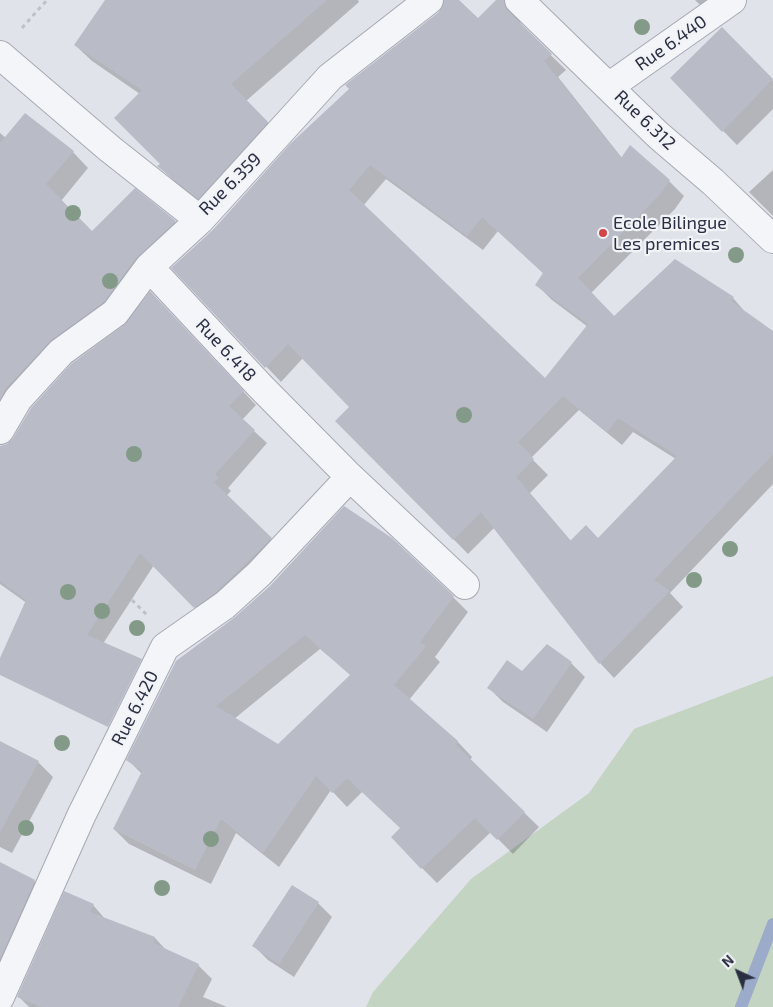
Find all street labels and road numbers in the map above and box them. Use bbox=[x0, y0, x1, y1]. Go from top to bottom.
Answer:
street label: Rue 6.440 bbox=[631, 11, 711, 75]
street label: Rue 6.312 bbox=[610, 86, 680, 154]
street label: Rue 6.359 bbox=[194, 148, 266, 220]
street label: Rue 6.418 bbox=[191, 314, 261, 386]
street label: Rue 6.420 bbox=[107, 667, 163, 749]

